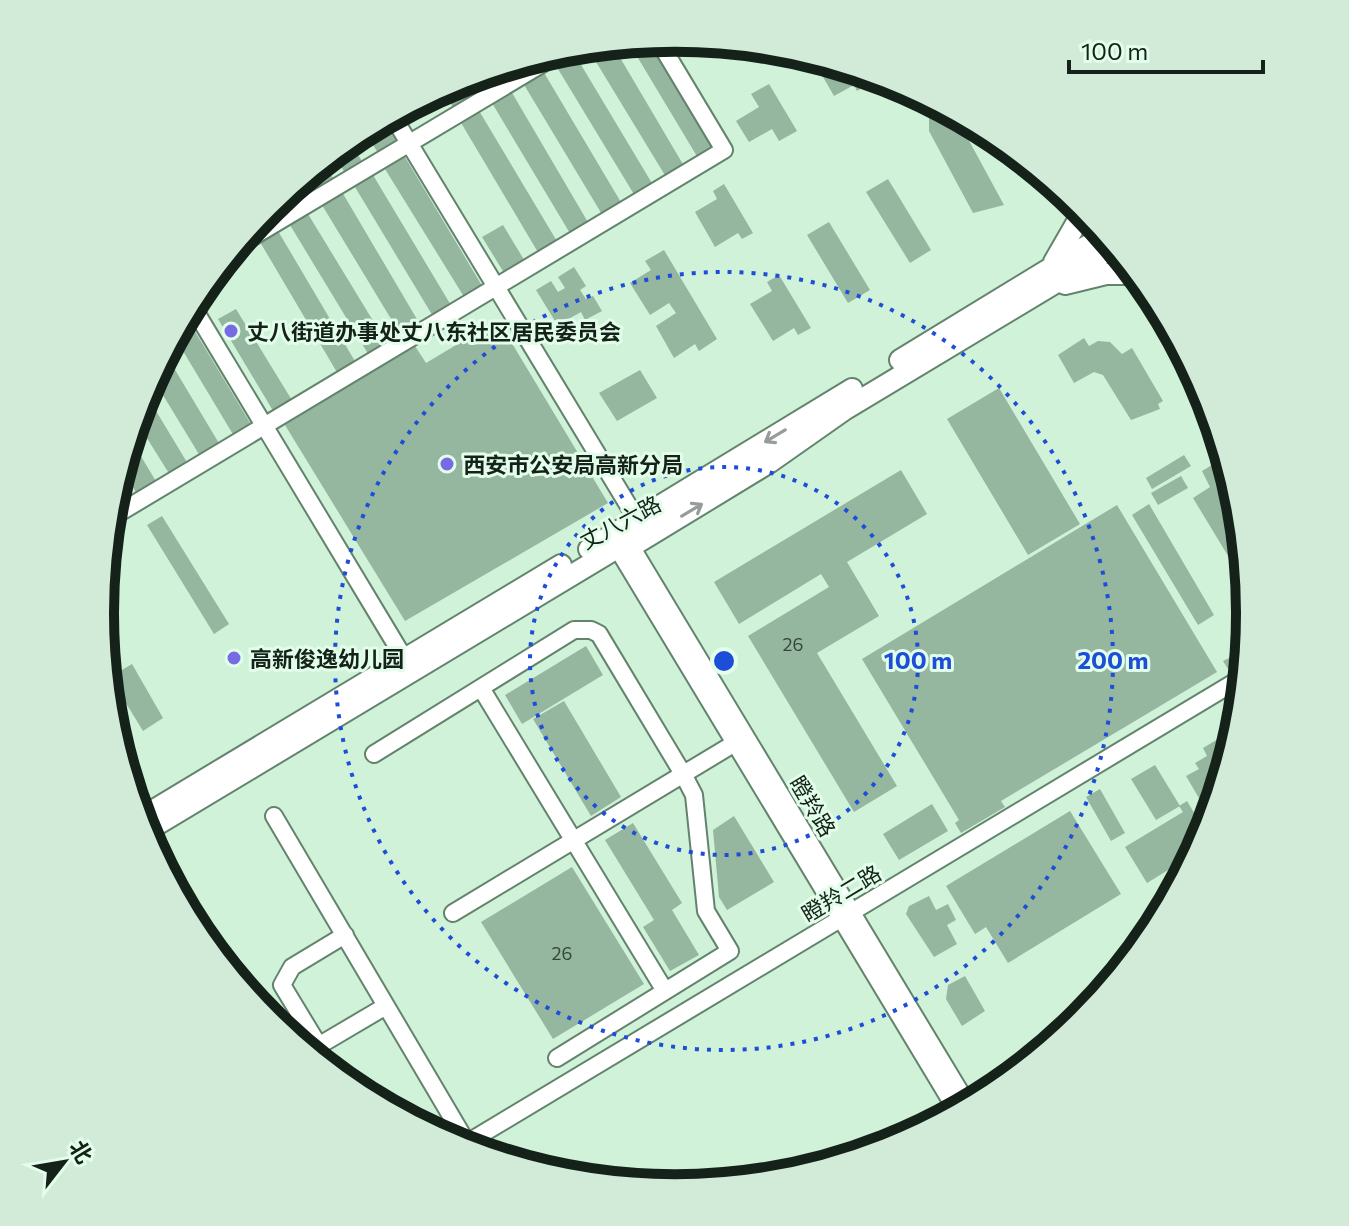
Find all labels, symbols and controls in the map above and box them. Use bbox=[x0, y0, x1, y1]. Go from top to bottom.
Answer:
scale bar bbox=[1069, 24, 1263, 74]
text: 100 m bbox=[1081, 36, 1148, 65]
place label: 丈八街道办事处丈八东社区居民委员会 bbox=[247, 318, 621, 345]
marker: 丈八街道办事处丈八东社区居民委员会 bbox=[222, 322, 240, 340]
one-way arrow bbox=[764, 428, 787, 444]
place label: 西安市公安局高新分局 bbox=[463, 451, 683, 478]
marker: 西安市公安局高新分局 bbox=[438, 455, 456, 473]
street label: 丈八六路 bbox=[575, 489, 665, 555]
one-way arrow bbox=[680, 501, 703, 517]
house number: 26 bbox=[783, 633, 803, 655]
place label: 高新俊逸幼儿园 bbox=[250, 645, 404, 672]
text: 100 m bbox=[884, 645, 952, 674]
text: 200 m bbox=[1078, 645, 1148, 674]
centre of rings bbox=[710, 647, 738, 675]
marker: 高新俊逸幼儿园 bbox=[225, 649, 243, 667]
street label: 瞪羚路 bbox=[784, 771, 842, 841]
street label: 瞪羚二路 bbox=[796, 859, 886, 927]
house number: 26 bbox=[552, 942, 572, 964]
north arrow bbox=[24, 1122, 104, 1202]
text: 北 bbox=[64, 1135, 99, 1168]

